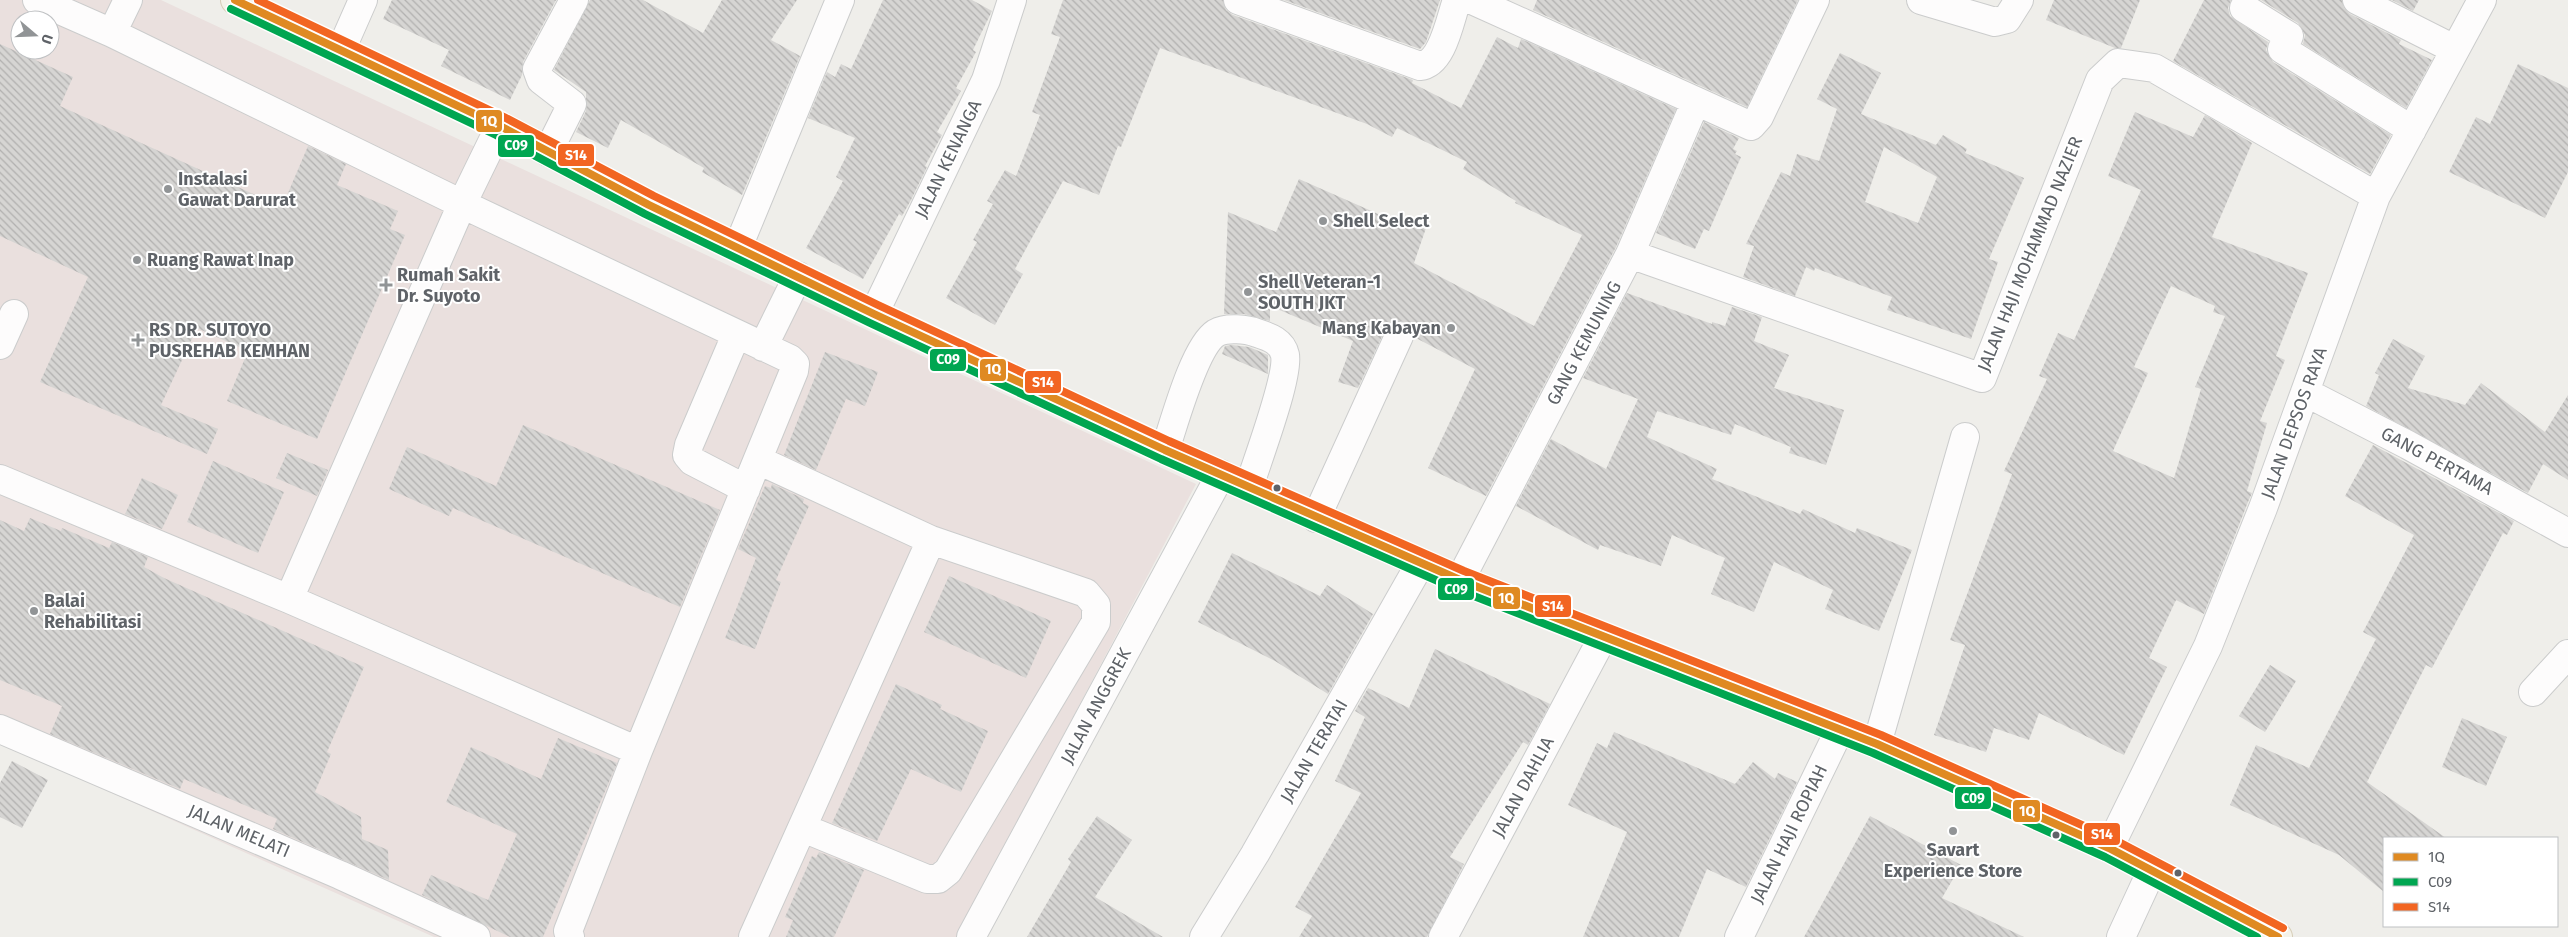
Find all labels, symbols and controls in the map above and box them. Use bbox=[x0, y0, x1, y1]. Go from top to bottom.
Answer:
north arrow bbox=[10, 10, 60, 60]
text: U bbox=[37, 32, 56, 46]
street label: JALAN KENANGA bbox=[910, 96, 986, 222]
line badge: 1Q bbox=[475, 109, 503, 133]
text: 1Q bbox=[481, 113, 497, 130]
street label: JALAN HAJI MOHAMMAD NAZIER bbox=[1973, 133, 2087, 375]
line badge: C09 bbox=[497, 134, 535, 158]
text: C09 bbox=[504, 137, 528, 154]
line badge: S14 bbox=[557, 143, 595, 167]
text: S14 bbox=[565, 147, 587, 164]
place label: Instalasi Gawat Darurat bbox=[178, 168, 297, 211]
marker: Instalasi Gawat Darurat bbox=[162, 183, 174, 195]
place label: Shell Select bbox=[1333, 210, 1431, 232]
marker: Shell Select bbox=[1317, 215, 1329, 227]
place label: Ruang Rawat Inap bbox=[147, 249, 294, 271]
marker: Ruang Rawat Inap bbox=[131, 254, 143, 266]
place label: Rumah Sakit Dr. Suyoto bbox=[397, 264, 501, 307]
place label: Shell Veteran-1 SOUTH JKT bbox=[1258, 271, 1381, 314]
street label: GANG KEMUNING bbox=[1542, 277, 1626, 409]
marker: Rumah Sakit Dr. Suyoto bbox=[379, 278, 393, 292]
marker: Shell Veteran-1 SOUTH JKT bbox=[1242, 286, 1254, 298]
place label: Mang Kabayan bbox=[1322, 317, 1441, 339]
place label: RS DR. SUTOYO PUSREHAB KEMHAN bbox=[149, 319, 310, 362]
marker: Mang Kabayan bbox=[1445, 322, 1457, 334]
marker: RS DR. SUTOYO PUSREHAB KEMHAN bbox=[131, 333, 145, 347]
street label: JALAN DEPSOS RAYA bbox=[2256, 343, 2332, 502]
line badge: C09 bbox=[929, 348, 967, 372]
text: C09 bbox=[936, 351, 960, 368]
line badge: 1Q bbox=[979, 358, 1007, 382]
text: 1Q bbox=[985, 361, 1001, 378]
line badge: S14 bbox=[1024, 370, 1062, 394]
text: S14 bbox=[1032, 374, 1054, 391]
street label: GANG PERTAMA bbox=[2377, 422, 2497, 500]
unlabelled marker bbox=[1272, 483, 1282, 493]
line badge: C09 bbox=[1437, 577, 1475, 601]
text: C09 bbox=[1444, 581, 1468, 598]
line badge: 1Q bbox=[1492, 586, 1521, 610]
place label: Balai Rehabilitasi bbox=[44, 590, 141, 633]
text: 1Q bbox=[1498, 590, 1514, 607]
line badge: S14 bbox=[1534, 594, 1572, 618]
text: S14 bbox=[1542, 598, 1564, 615]
marker: Balai Rehabilitasi bbox=[28, 605, 40, 617]
street label: JALAN ANGGREK bbox=[1056, 644, 1136, 768]
street label: JALAN TERATAI bbox=[1276, 696, 1352, 806]
street label: JALAN DAHLIA bbox=[1487, 732, 1559, 841]
street label: JALAN HAJI ROPIAH bbox=[1746, 761, 1832, 907]
line badge: C09 bbox=[1954, 786, 1992, 810]
text: C09 bbox=[1961, 790, 1985, 807]
line badge: 1Q bbox=[2012, 799, 2041, 823]
street label: JALAN MELATI bbox=[185, 800, 293, 862]
text: 1Q bbox=[2019, 803, 2035, 820]
line badge: S14 bbox=[2083, 822, 2121, 846]
marker: Savart Experience Store bbox=[1947, 825, 1959, 837]
text: S14 bbox=[2091, 826, 2113, 843]
unlabelled marker bbox=[2051, 830, 2061, 840]
legend bbox=[2383, 837, 2558, 927]
place label: Savart Experience Store bbox=[1884, 839, 2022, 882]
text: 1Q bbox=[2428, 848, 2445, 866]
unlabelled marker bbox=[2173, 868, 2183, 878]
text: C09 bbox=[2428, 873, 2452, 891]
text: S14 bbox=[2428, 898, 2450, 916]

